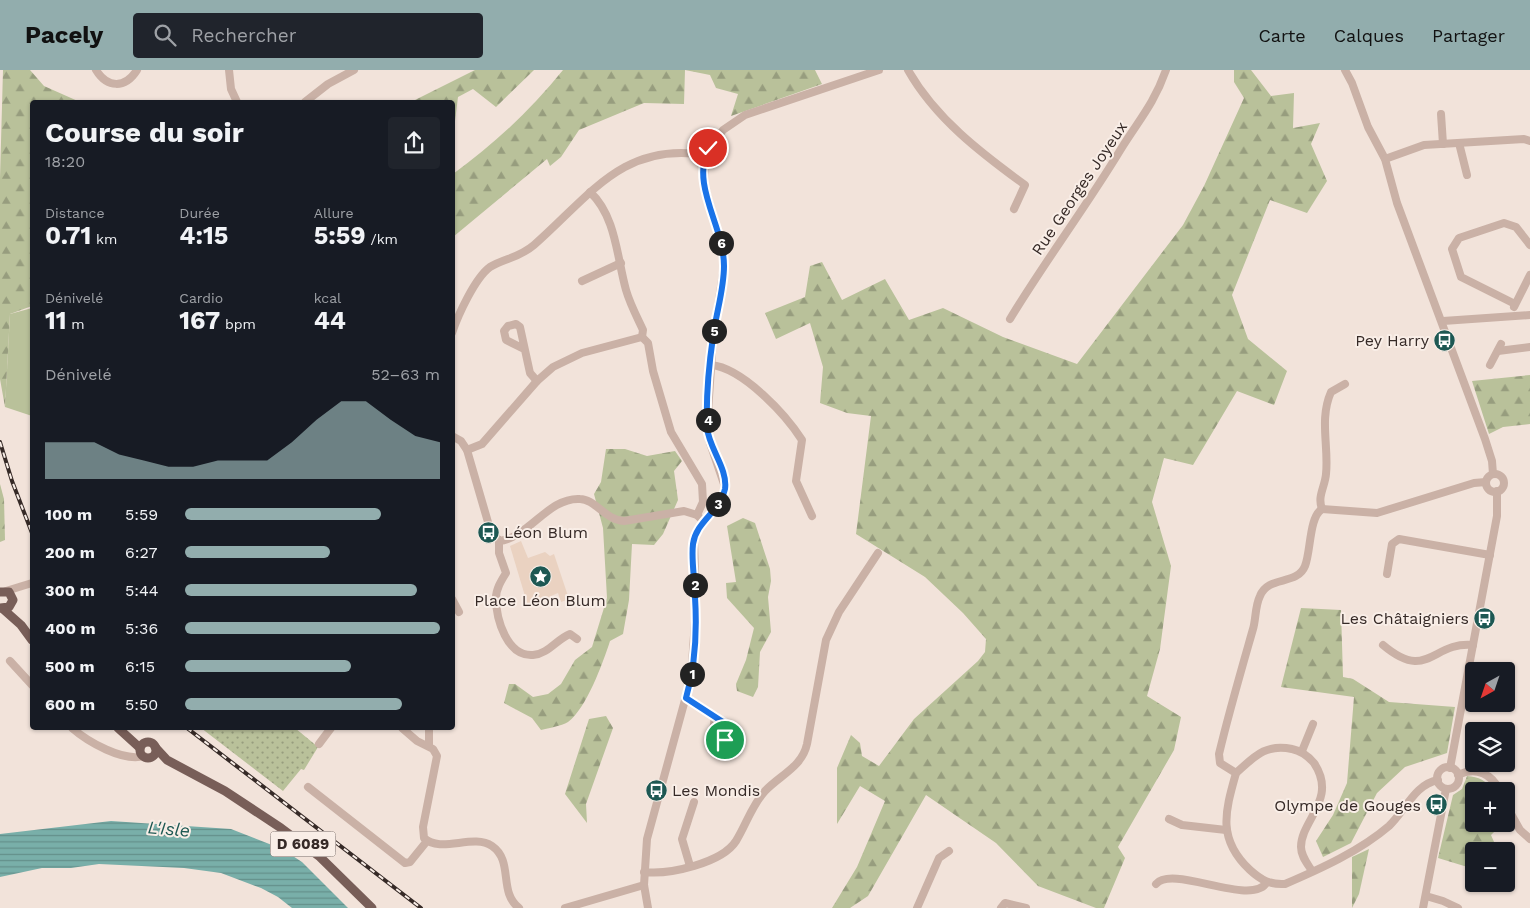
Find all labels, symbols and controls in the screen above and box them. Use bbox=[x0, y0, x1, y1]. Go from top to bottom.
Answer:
search box bbox=[133, 13, 483, 58]
text: Pacely bbox=[25, 21, 103, 49]
icon: search bbox=[151, 21, 179, 49]
text: Rechercher bbox=[191, 24, 297, 47]
text: Carte bbox=[1258, 25, 1306, 46]
text: Calques bbox=[1334, 25, 1404, 46]
text: Partager bbox=[1432, 25, 1505, 46]
text: Course du soir bbox=[45, 116, 244, 149]
button: share bbox=[388, 117, 440, 169]
street label: Rue Georges Joyeux bbox=[1028, 118, 1131, 259]
pin bbox=[687, 127, 729, 169]
icon: check bbox=[694, 134, 722, 162]
text: 18:20 bbox=[45, 152, 85, 171]
text: Distance bbox=[45, 205, 105, 221]
text: Durée bbox=[179, 205, 220, 221]
text: Allure bbox=[314, 205, 354, 221]
text: 0.71 bbox=[45, 221, 91, 250]
text: 4:15 bbox=[179, 221, 228, 250]
text: 5:59 bbox=[314, 221, 366, 250]
pin: 6 bbox=[708, 230, 734, 256]
text: km bbox=[91, 231, 117, 247]
text: /km bbox=[366, 231, 398, 247]
text: 6 bbox=[717, 235, 726, 251]
text: Dénivelé bbox=[45, 290, 103, 306]
text: Cardio bbox=[179, 290, 223, 306]
text: kcal bbox=[314, 290, 341, 306]
text: 11 bbox=[45, 306, 67, 335]
text: 167 bbox=[179, 306, 220, 335]
text: 44 bbox=[314, 306, 346, 335]
text: m bbox=[67, 316, 85, 332]
text: bpm bbox=[220, 316, 256, 332]
pin: 5 bbox=[702, 318, 726, 344]
text: 5 bbox=[710, 323, 719, 339]
bus stop icon: Pey Harry bbox=[1433, 328, 1457, 352]
place label: Pey Harry bbox=[1355, 331, 1430, 350]
text: Dénivelé bbox=[45, 365, 112, 384]
text: 52–63 m bbox=[371, 365, 440, 384]
pin: 4 bbox=[696, 408, 720, 432]
text: 4 bbox=[704, 412, 713, 428]
pin: 3 bbox=[706, 492, 730, 516]
text: 3 bbox=[714, 496, 723, 512]
text: 100 m bbox=[45, 505, 92, 524]
text: 5:59 bbox=[125, 505, 158, 524]
bus stop icon: Léon Blum bbox=[476, 520, 500, 544]
place label: Léon Blum bbox=[504, 523, 588, 542]
text: 200 m bbox=[45, 543, 95, 562]
text: 6:27 bbox=[125, 543, 157, 562]
place icon: Place Léon Blum bbox=[528, 564, 552, 588]
pin: 2 bbox=[682, 572, 708, 598]
text: 2 bbox=[691, 577, 700, 593]
text: 300 m bbox=[45, 581, 95, 600]
text: 5:44 bbox=[125, 581, 159, 600]
place label: Place Léon Blum bbox=[474, 591, 606, 610]
bus stop icon: Les Châtaigniers bbox=[1473, 606, 1497, 630]
place label: Les Châtaigniers bbox=[1340, 609, 1469, 628]
text: 400 m bbox=[45, 619, 96, 638]
text: 5:36 bbox=[125, 619, 158, 638]
text: 500 m bbox=[45, 657, 95, 676]
text: 6:15 bbox=[125, 657, 155, 676]
pin: 1 bbox=[680, 662, 704, 686]
north arrow bbox=[1465, 662, 1515, 712]
map controls bbox=[1465, 662, 1515, 892]
text: 1 bbox=[689, 666, 696, 682]
text: 600 m bbox=[45, 695, 95, 714]
text: 5:50 bbox=[125, 695, 158, 714]
pin bbox=[704, 719, 746, 761]
button: layers bbox=[1465, 722, 1515, 772]
icon: arrive bbox=[711, 726, 739, 754]
bus stop icon: Les Mondis bbox=[644, 778, 668, 802]
place label: Les Mondis bbox=[672, 781, 760, 800]
button: + bbox=[1465, 782, 1515, 832]
bus stop icon: Olympe de Gouges bbox=[1425, 793, 1449, 817]
place label: Olympe de Gouges bbox=[1274, 796, 1421, 815]
water label: L'Isle bbox=[147, 816, 191, 841]
road number: D 6089 bbox=[270, 832, 336, 856]
button: − bbox=[1465, 842, 1515, 892]

